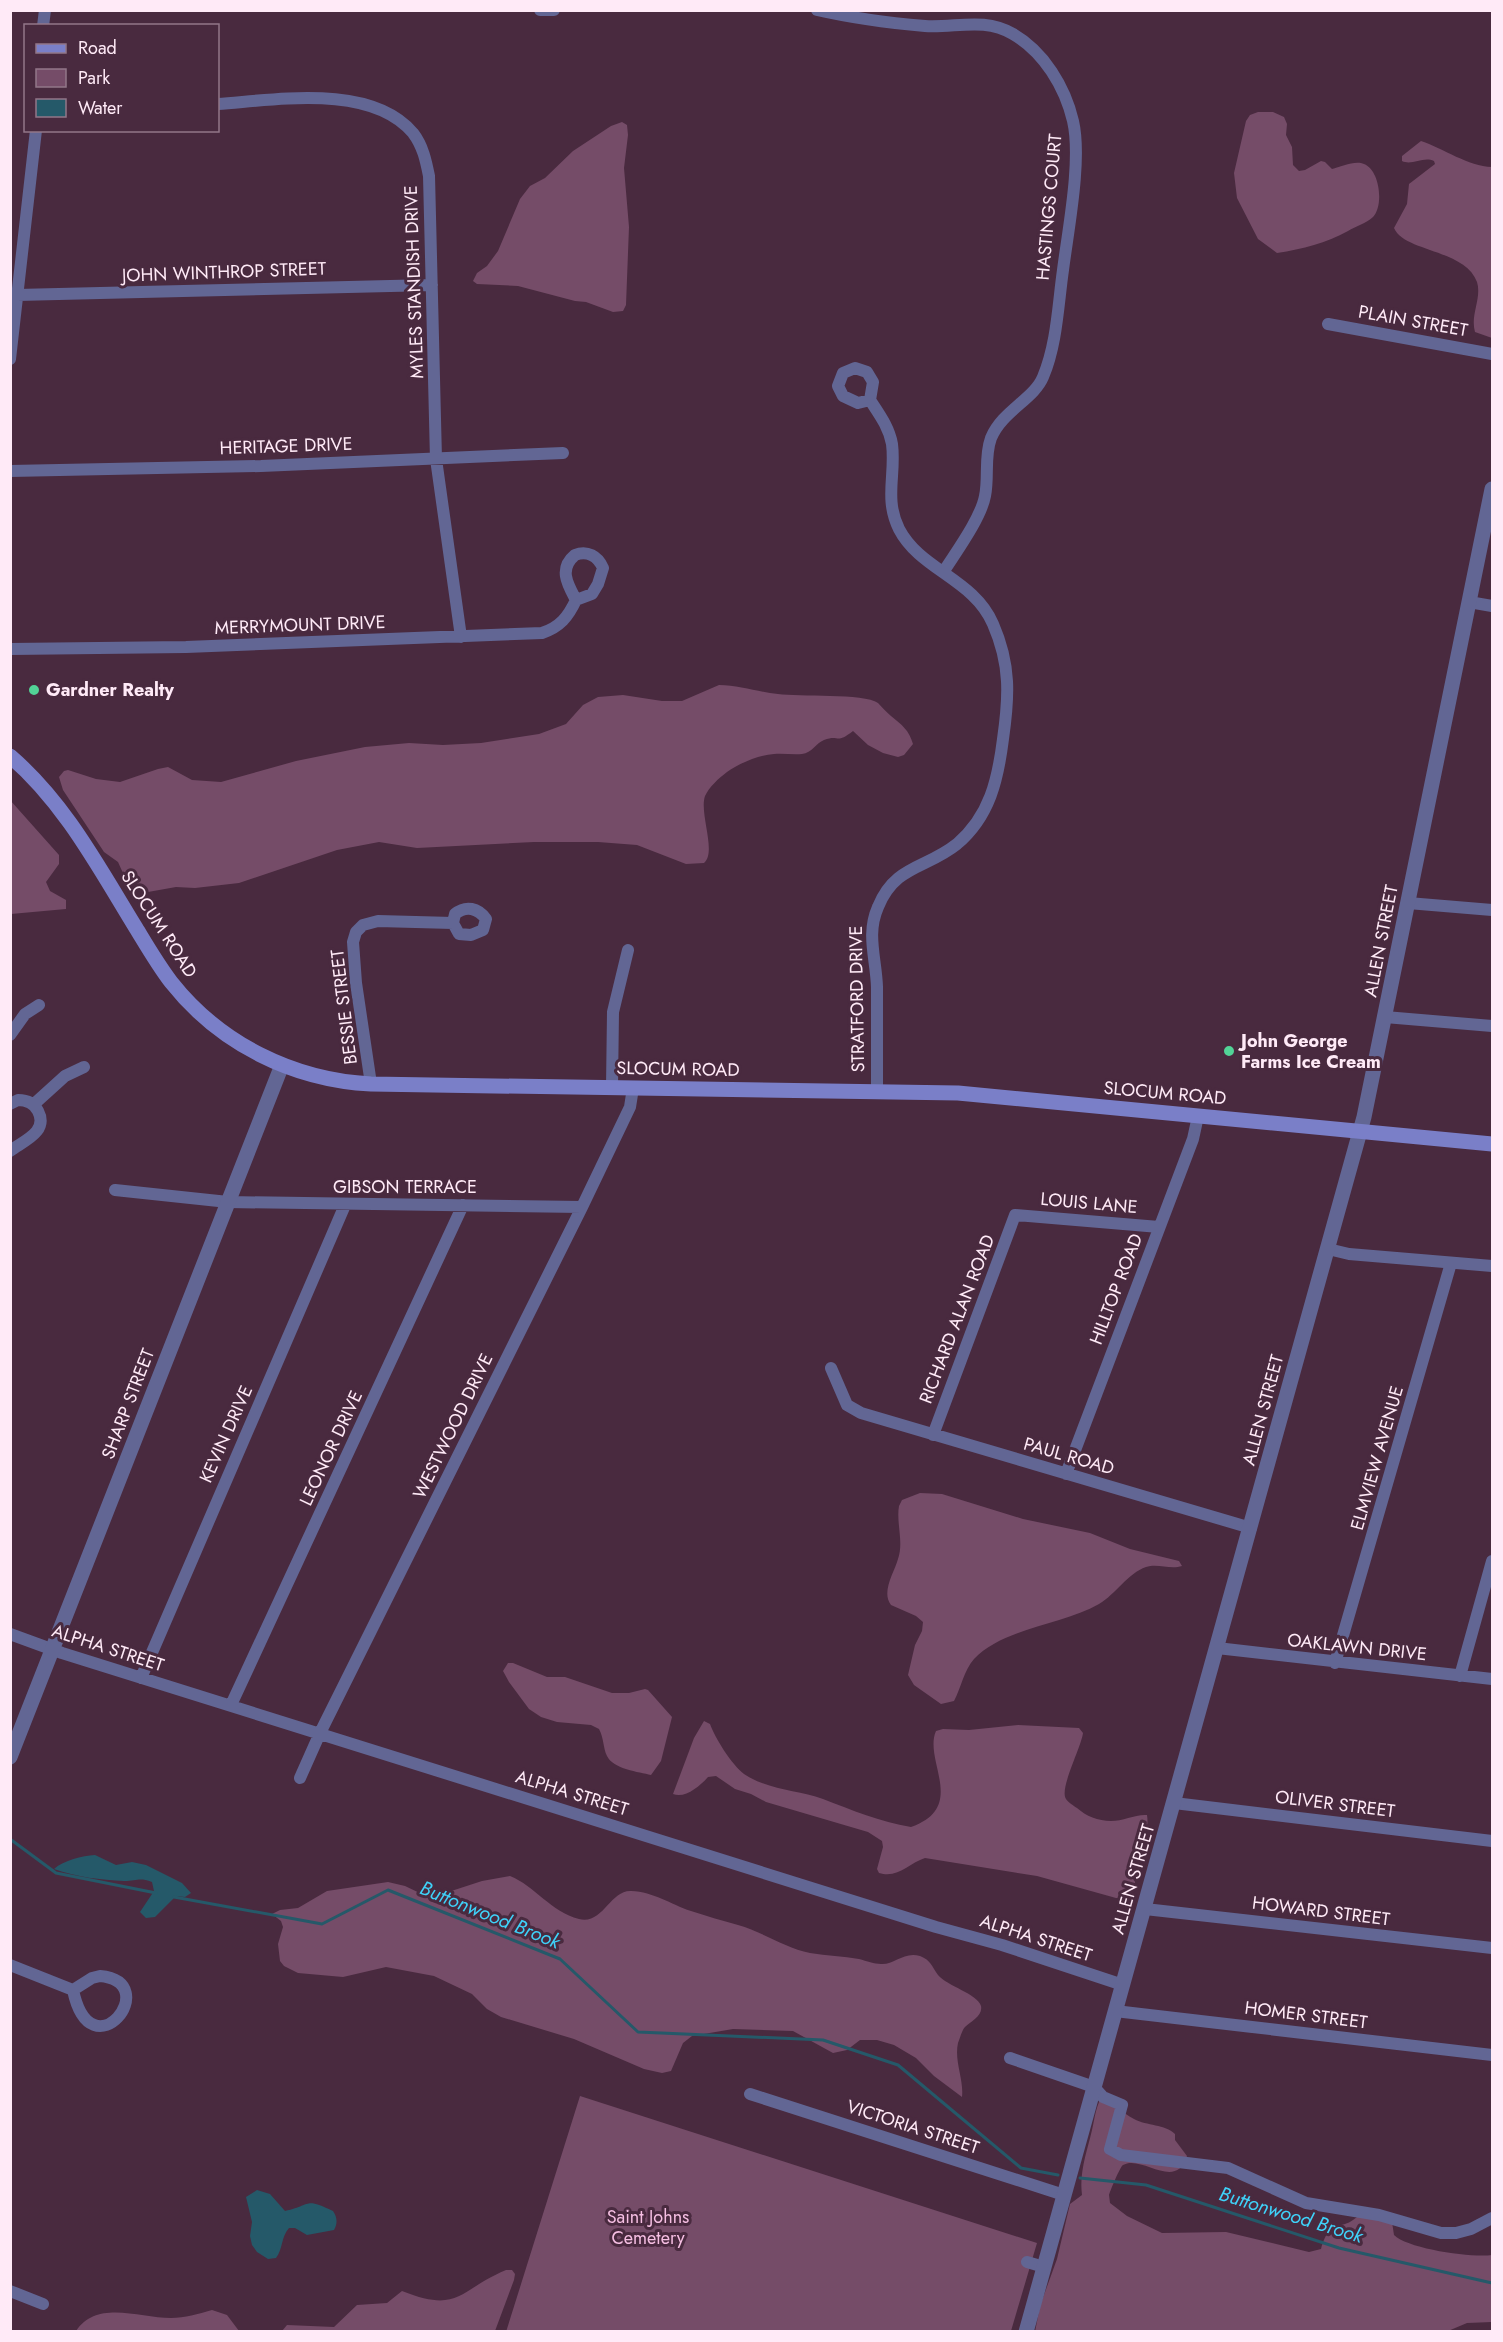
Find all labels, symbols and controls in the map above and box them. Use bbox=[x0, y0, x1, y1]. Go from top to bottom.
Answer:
legend bbox=[24, 24, 219, 132]
text: Road bbox=[78, 35, 117, 61]
text: Park bbox=[78, 65, 110, 91]
text: Water bbox=[78, 95, 123, 121]
street label: HASTINGS COURT bbox=[1030, 132, 1068, 281]
street label: MYLES STANDISH DRIVE bbox=[398, 185, 430, 379]
street label: JOHN WINTHROP STREET bbox=[119, 255, 327, 289]
street label: PLAIN STREET bbox=[1356, 299, 1470, 344]
street label: HERITAGE DRIVE bbox=[219, 431, 353, 461]
street label: MERRYMOUNT DRIVE bbox=[214, 609, 386, 641]
place label: Gardner Realty bbox=[46, 677, 175, 703]
marker: Gardner Realty bbox=[27, 683, 41, 697]
street label: SLOCUM ROAD bbox=[115, 865, 203, 983]
street label: ALLEN STREET bbox=[1357, 882, 1405, 999]
street label: STRATFORD DRIVE bbox=[843, 925, 871, 1073]
street label: BESSIE STREET bbox=[324, 947, 364, 1066]
place label: John George Farms Ice Cream bbox=[1238, 1028, 1381, 1075]
marker: John George Farms Ice Cream bbox=[1222, 1044, 1236, 1058]
street label: SLOCUM ROAD bbox=[616, 1055, 740, 1083]
street label: SLOCUM ROAD bbox=[1103, 1075, 1227, 1111]
street label: GIBSON TERRACE bbox=[333, 1174, 477, 1200]
street label: LOUIS LANE bbox=[1040, 1186, 1138, 1220]
street label: HILLTOP ROAD bbox=[1083, 1230, 1149, 1348]
street label: RICHARD ALAN ROAD bbox=[913, 1231, 1001, 1407]
street label: SHARP STREET bbox=[95, 1344, 161, 1463]
street label: WESTWOOD DRIVE bbox=[407, 1349, 499, 1503]
street label: ALLEN STREET bbox=[1236, 1351, 1290, 1468]
street label: KEVIN DRIVE bbox=[193, 1381, 259, 1487]
street label: ELMVIEW AVENUE bbox=[1344, 1383, 1410, 1533]
street label: LEONOR DRIVE bbox=[293, 1386, 369, 1510]
street label: PAUL ROAD bbox=[1021, 1431, 1117, 1481]
street label: ALPHA STREET bbox=[49, 1618, 168, 1679]
street label: OAKLAWN DRIVE bbox=[1286, 1627, 1428, 1667]
street label: ALPHA STREET bbox=[513, 1764, 632, 1823]
street label: OLIVER STREET bbox=[1274, 1784, 1397, 1824]
street label: ALLEN STREET bbox=[1105, 1820, 1161, 1937]
water label: Buttonwood Brook bbox=[415, 1874, 566, 1957]
street label: HOWARD STREET bbox=[1251, 1890, 1392, 1932]
street label: ALPHA STREET bbox=[977, 1908, 1096, 1969]
street label: HOMER STREET bbox=[1243, 1995, 1370, 2036]
street label: VICTORIA STREET bbox=[843, 2093, 983, 2161]
water label: Buttonwood Brook bbox=[1215, 2179, 1368, 2251]
park label: Saint Johns Cemetery bbox=[607, 2204, 689, 2251]

